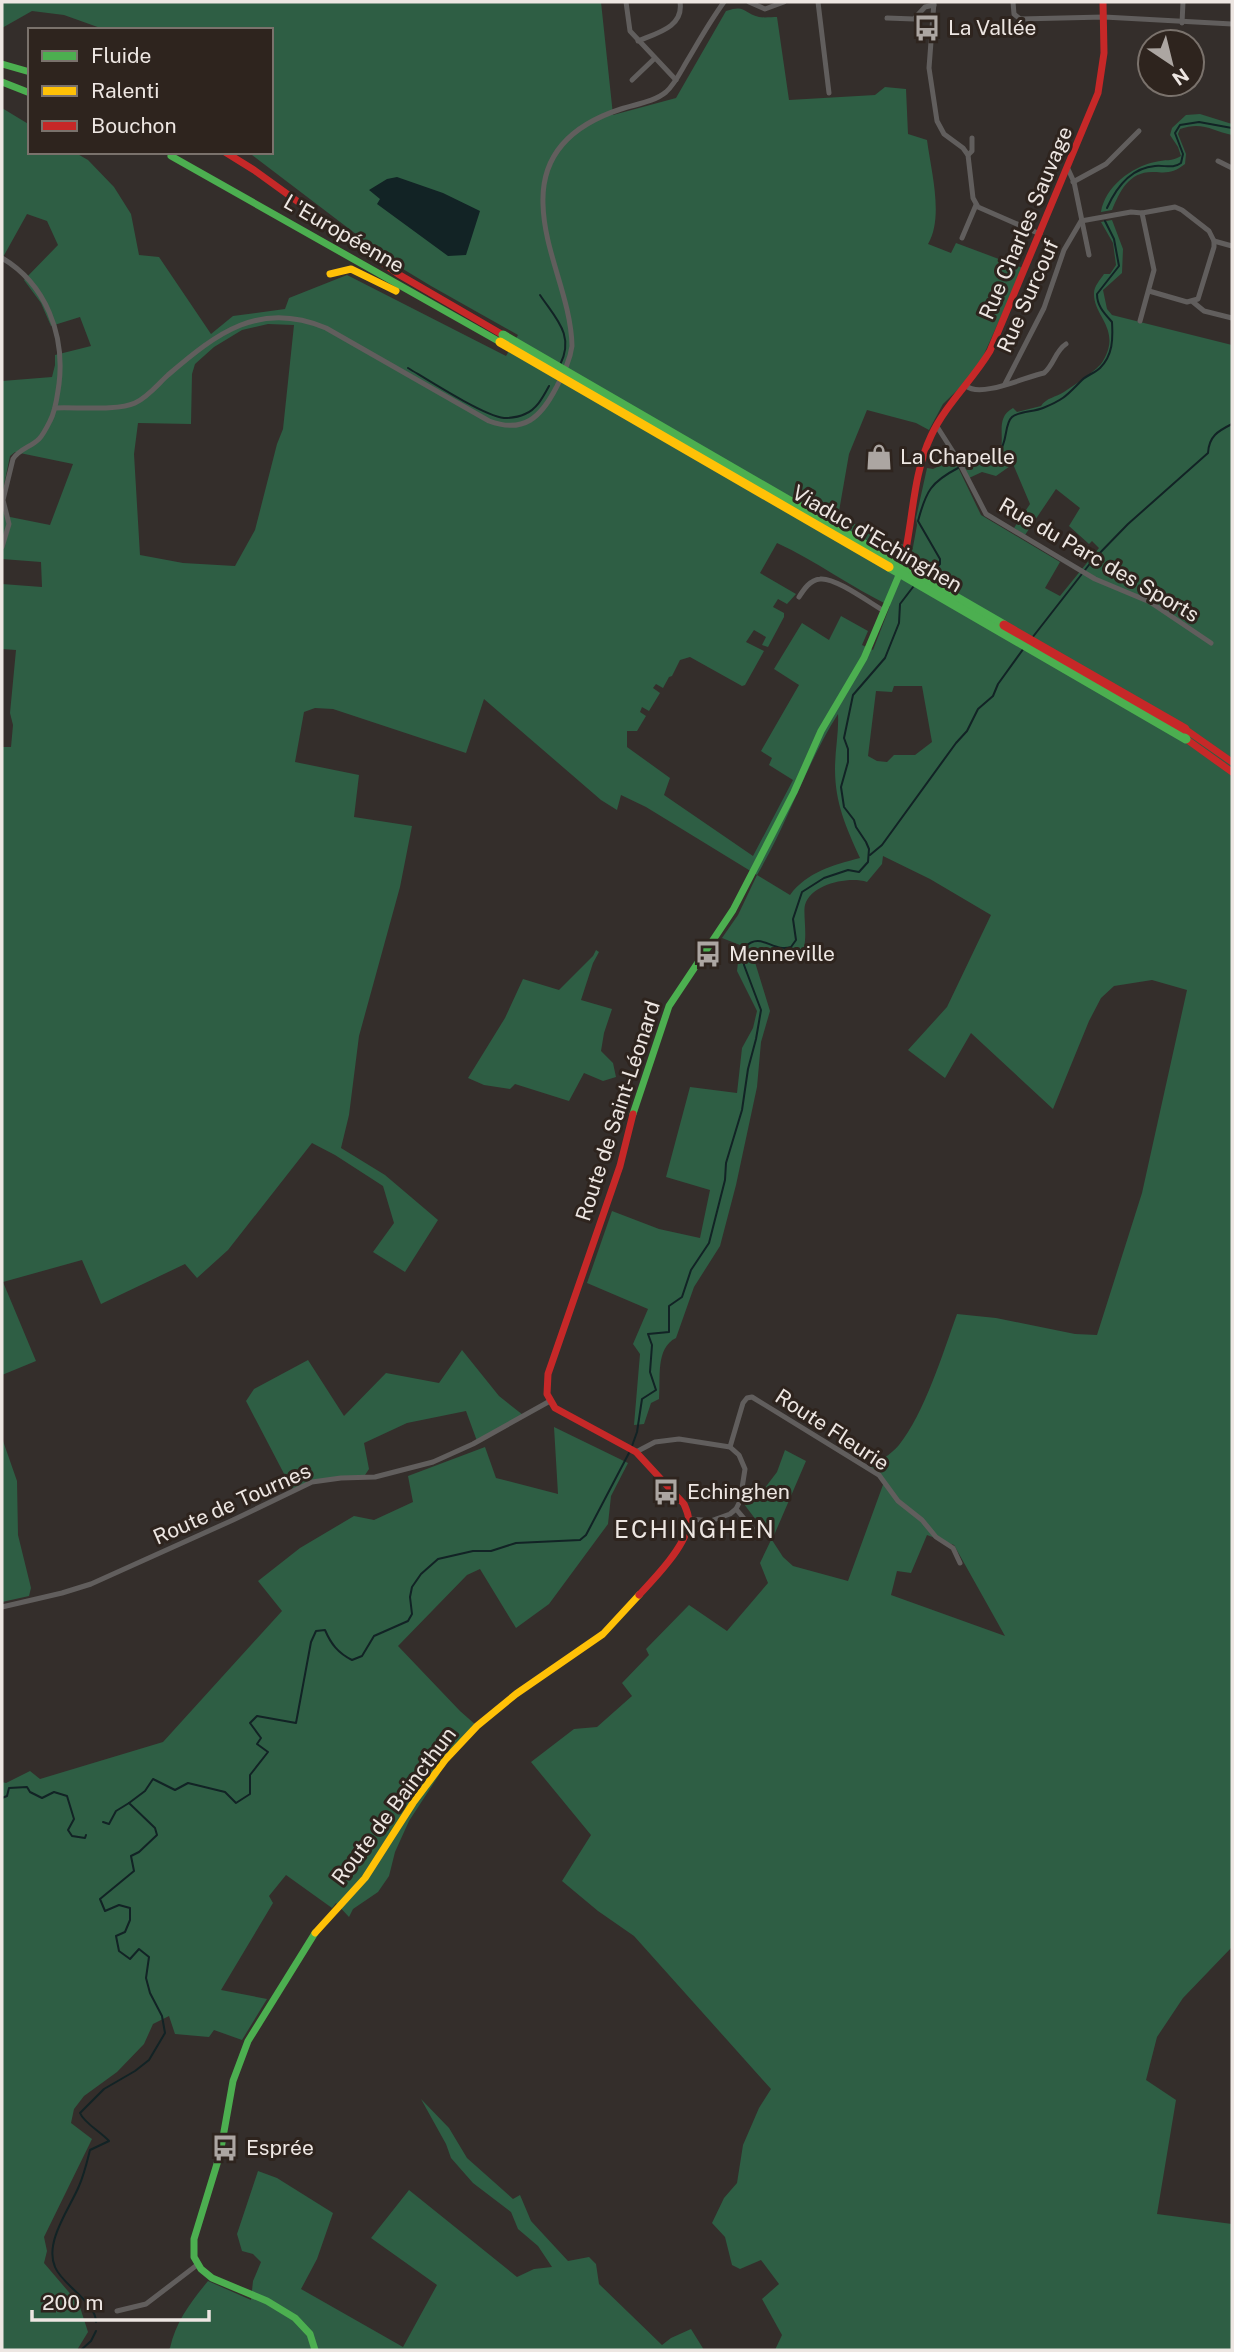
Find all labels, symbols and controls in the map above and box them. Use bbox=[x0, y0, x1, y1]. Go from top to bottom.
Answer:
bus stop icon: La Vallée bbox=[912, 13, 942, 43]
place label: La Vallée bbox=[948, 15, 1037, 40]
legend bbox=[28, 28, 273, 154]
north arrow bbox=[1136, 28, 1206, 98]
text: Fluide bbox=[91, 43, 151, 68]
text: N bbox=[1168, 64, 1193, 90]
text: Ralenti bbox=[91, 78, 159, 103]
text: Bouchon bbox=[91, 113, 177, 138]
street label: Rue Charles Sauvage bbox=[974, 123, 1078, 323]
street label: L'Européenne bbox=[280, 189, 409, 278]
street label: Rue Surcouf bbox=[991, 235, 1064, 356]
shop icon: La Chapelle bbox=[864, 442, 894, 472]
place label: La Chapelle bbox=[900, 444, 1015, 469]
street label: Viaduc d'Echinghen bbox=[788, 480, 967, 597]
street label: Rue du Parc des Sports bbox=[995, 492, 1204, 627]
bus stop icon: Menneville bbox=[693, 939, 723, 969]
place label: Menneville bbox=[729, 941, 835, 966]
street label: Route de Saint-Léonard bbox=[570, 998, 665, 1224]
street label: Route Fleurie bbox=[771, 1384, 894, 1476]
street label: Route de Tournes bbox=[149, 1458, 314, 1549]
bus stop icon: Echinghen bbox=[651, 1477, 681, 1507]
place label: Echinghen bbox=[687, 1479, 790, 1504]
district label: ECHINGHEN bbox=[614, 1515, 776, 1543]
street label: Route de Baincthun bbox=[326, 1722, 461, 1889]
bus stop icon: Esprée bbox=[210, 2133, 240, 2163]
place label: Esprée bbox=[246, 2135, 314, 2160]
scale bar bbox=[32, 2278, 208, 2322]
text: 200 m bbox=[42, 2290, 103, 2315]

